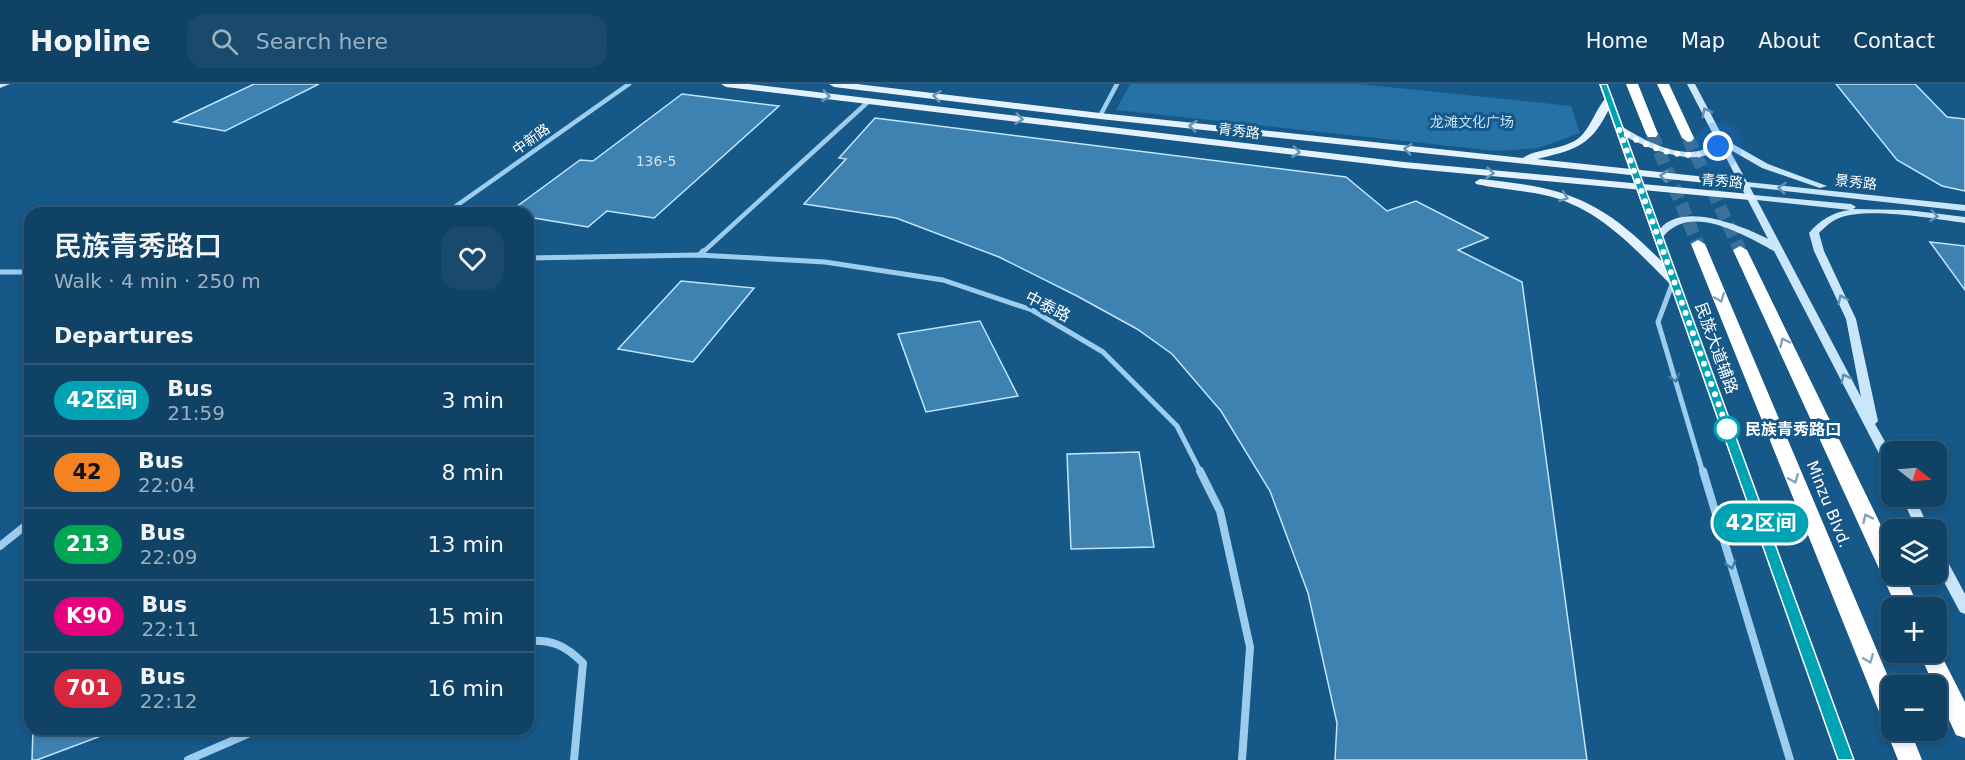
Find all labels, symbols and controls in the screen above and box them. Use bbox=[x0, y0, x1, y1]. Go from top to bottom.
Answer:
search box bbox=[187, 14, 607, 68]
text: Hopline bbox=[30, 25, 151, 58]
icon: search bbox=[208, 25, 241, 58]
text: Search here bbox=[256, 29, 388, 54]
text: Home bbox=[1586, 29, 1648, 53]
text: Map bbox=[1681, 29, 1725, 53]
text: About bbox=[1758, 29, 1820, 53]
text: Contact bbox=[1853, 29, 1935, 53]
one-way arrow bbox=[821, 89, 830, 102]
one-way arrow bbox=[932, 91, 941, 103]
one-way arrow bbox=[1702, 108, 1713, 119]
one-way arrow bbox=[1015, 112, 1024, 125]
park label: 龙滩文化广场 bbox=[1430, 114, 1514, 130]
street label: 中新路 bbox=[509, 120, 553, 158]
one-way arrow bbox=[1189, 120, 1198, 133]
street label: 青秀路 bbox=[1217, 121, 1261, 141]
your location bbox=[1703, 131, 1733, 161]
one-way arrow bbox=[1403, 143, 1412, 156]
one-way arrow bbox=[1292, 145, 1301, 157]
house number: 136-5 bbox=[636, 153, 676, 169]
one-way arrow bbox=[1486, 166, 1495, 179]
one-way arrow bbox=[1660, 170, 1669, 183]
street label: 青秀路 bbox=[1700, 171, 1744, 191]
street label: 景秀路 bbox=[1834, 172, 1878, 192]
one-way arrow bbox=[1777, 182, 1786, 195]
one-way arrow bbox=[1558, 189, 1569, 202]
one-way arrow bbox=[1929, 210, 1938, 222]
button: heart bbox=[441, 227, 504, 290]
text: 民族青秀路口 bbox=[54, 230, 222, 263]
text: Walk · 4 min · 250 m bbox=[54, 269, 261, 293]
street label: 中泰路 bbox=[1022, 287, 1073, 326]
one-way arrow bbox=[1713, 292, 1725, 303]
one-way arrow bbox=[1837, 295, 1849, 306]
street label: 民族大道辅路 bbox=[1691, 300, 1742, 397]
text: Departures bbox=[54, 323, 194, 348]
one-way arrow bbox=[1779, 337, 1791, 348]
one-way arrow bbox=[1668, 372, 1680, 383]
one-way arrow bbox=[1841, 374, 1852, 384]
text: Bus bbox=[167, 376, 213, 401]
text: 42区间 bbox=[66, 388, 137, 412]
text: 3 min bbox=[442, 388, 504, 413]
text: 21:59 bbox=[167, 401, 225, 425]
marker: 民族青秀路口 bbox=[1714, 416, 1740, 442]
place label: 民族青秀路口 bbox=[1745, 420, 1841, 439]
north arrow bbox=[1881, 441, 1947, 507]
map controls bbox=[1881, 441, 1947, 741]
text: Bus bbox=[138, 448, 184, 473]
street label: Minzu Blvd. bbox=[1802, 458, 1855, 550]
text: 42 bbox=[72, 460, 102, 484]
text: 8 min bbox=[442, 460, 504, 485]
one-way arrow bbox=[1787, 472, 1799, 483]
text: 22:04 bbox=[138, 473, 196, 497]
line badge: 42区间 bbox=[1719, 504, 1803, 542]
text: 42区间 bbox=[1725, 511, 1797, 535]
one-way arrow bbox=[1862, 514, 1874, 525]
button: layers bbox=[1881, 519, 1947, 585]
text: Bus bbox=[140, 520, 185, 545]
text: 213 bbox=[66, 532, 110, 556]
text: 13 min bbox=[428, 532, 504, 557]
text: 22:09 bbox=[140, 545, 197, 569]
one-way arrow bbox=[1724, 559, 1736, 570]
text: Bus bbox=[142, 592, 187, 617]
button: + bbox=[1881, 597, 1947, 663]
text: K90 bbox=[66, 604, 112, 628]
text: 15 min bbox=[428, 604, 504, 629]
text: 22:11 bbox=[142, 617, 199, 641]
one-way arrow bbox=[1862, 652, 1874, 663]
text: Bus bbox=[140, 664, 185, 689]
button: − bbox=[1881, 675, 1947, 741]
text: 701 bbox=[66, 676, 110, 700]
text: 16 min bbox=[428, 676, 504, 701]
text: 22:12 bbox=[140, 689, 197, 713]

